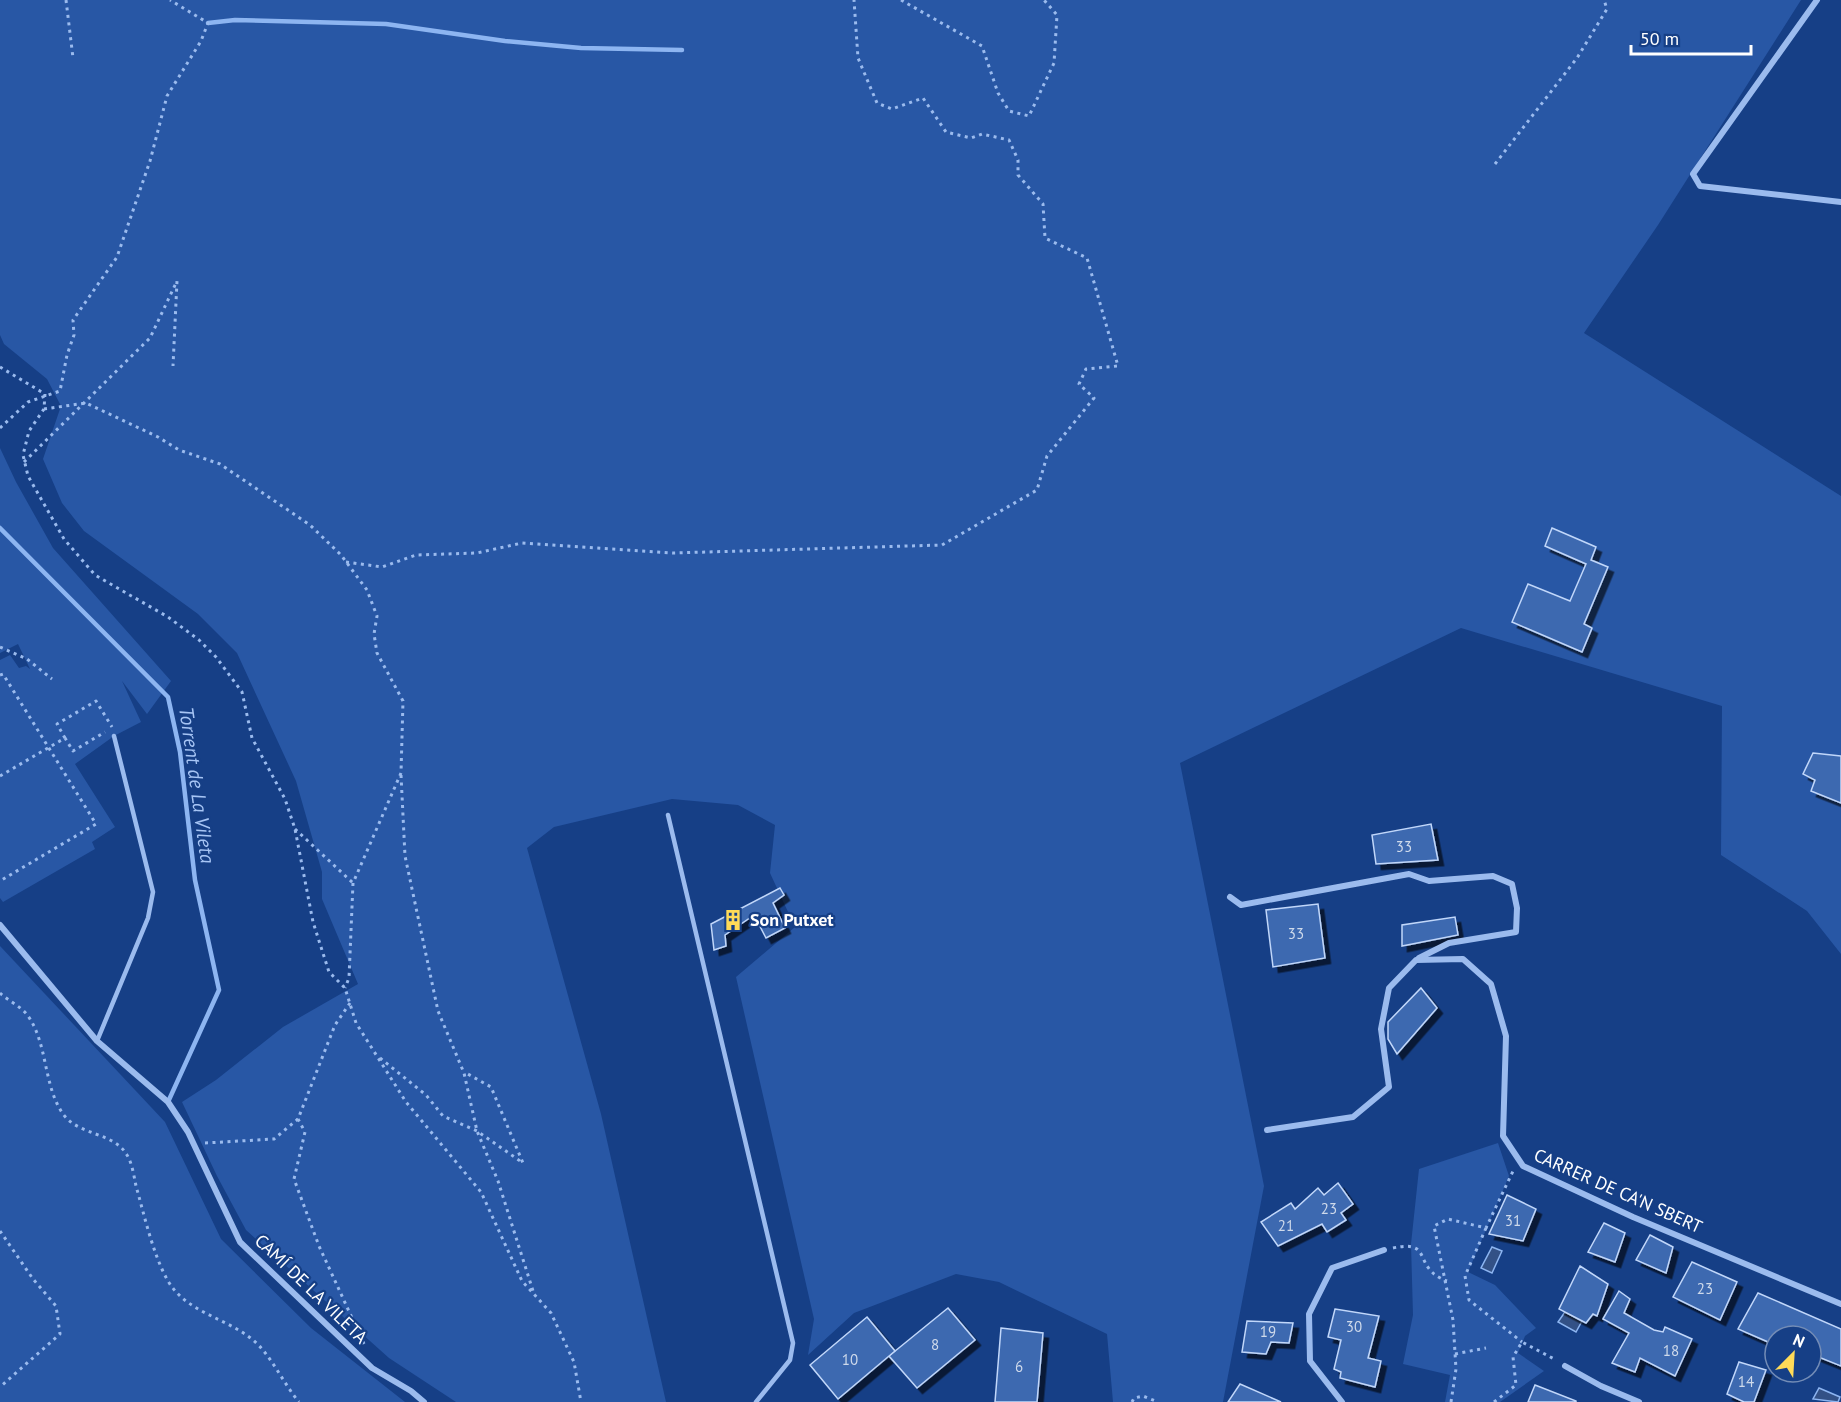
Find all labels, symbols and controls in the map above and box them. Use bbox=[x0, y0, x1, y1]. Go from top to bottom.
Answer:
scale bar bbox=[1631, 18, 1751, 56]
text: 50 m bbox=[1640, 27, 1679, 50]
water label: Torrent de La Vileta bbox=[173, 705, 221, 865]
house number: 33 bbox=[1396, 837, 1412, 856]
building icon: Son Putxet bbox=[721, 908, 745, 932]
place label: Son Putxet bbox=[750, 908, 834, 931]
house number: 33 bbox=[1288, 924, 1304, 943]
street label: CARRER DE CA'N SBERT bbox=[1530, 1143, 1706, 1238]
house number: 23 bbox=[1321, 1199, 1337, 1218]
house number: 31 bbox=[1505, 1211, 1521, 1230]
house number: 21 bbox=[1278, 1216, 1294, 1235]
street label: CAMÍ DE LA VILETA bbox=[250, 1229, 373, 1349]
house number: 23 bbox=[1697, 1279, 1713, 1298]
house number: 30 bbox=[1346, 1317, 1362, 1336]
house number: 19 bbox=[1260, 1322, 1276, 1341]
north arrow bbox=[1763, 1324, 1823, 1384]
text: N bbox=[1790, 1329, 1808, 1352]
house number: 8 bbox=[931, 1335, 939, 1354]
house number: 18 bbox=[1663, 1341, 1679, 1360]
house number: 10 bbox=[842, 1350, 858, 1369]
house number: 6 bbox=[1015, 1357, 1023, 1376]
house number: 14 bbox=[1738, 1372, 1754, 1391]

